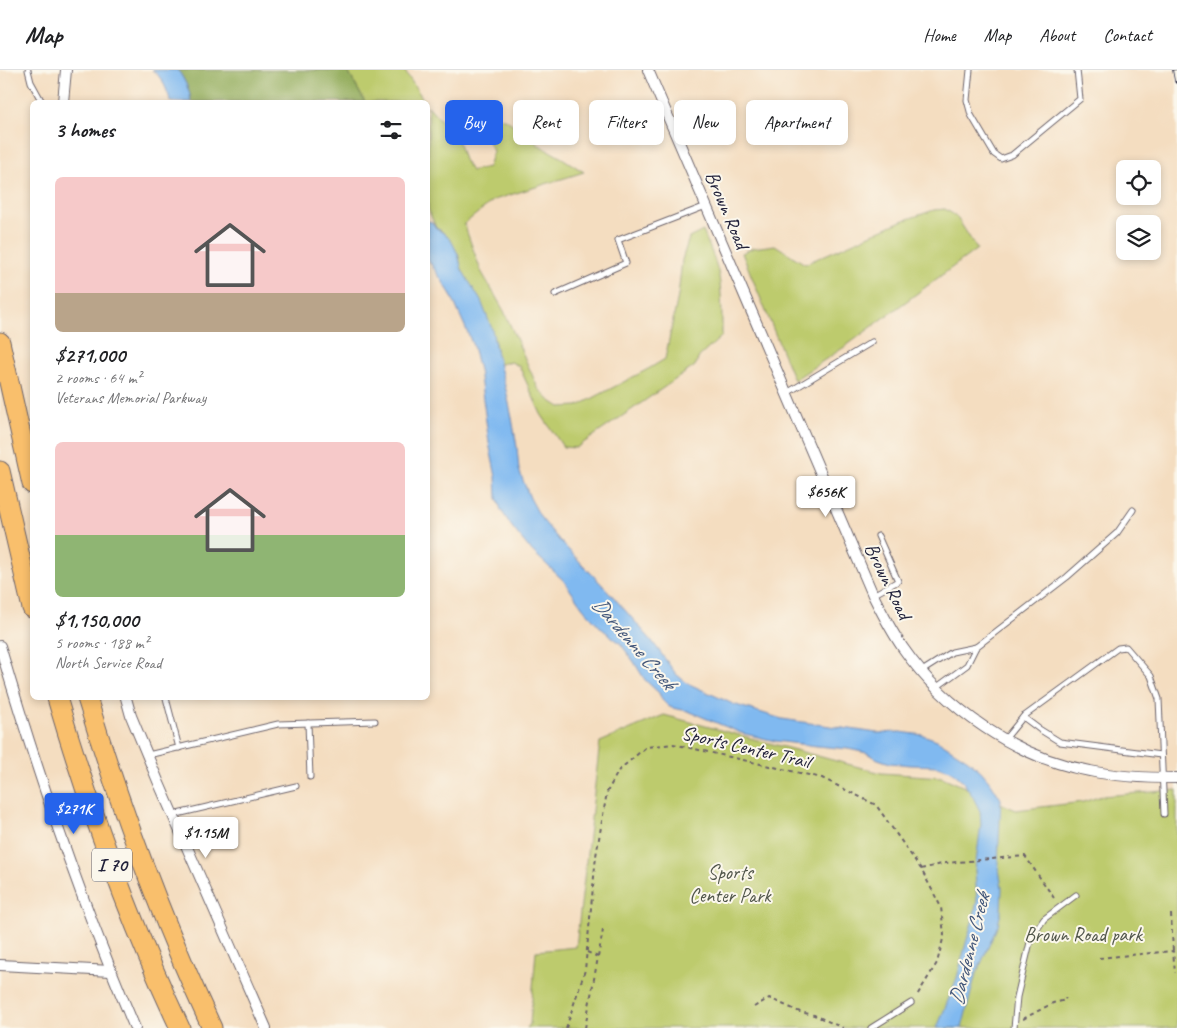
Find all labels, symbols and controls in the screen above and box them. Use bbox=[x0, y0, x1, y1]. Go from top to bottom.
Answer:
text: Map bbox=[25, 20, 62, 50]
text: Home bbox=[923, 24, 956, 46]
text: Map bbox=[984, 24, 1011, 46]
text: About bbox=[1039, 24, 1075, 46]
text: Contact bbox=[1103, 24, 1152, 46]
chip: Buy bbox=[445, 100, 503, 145]
chip: Rent bbox=[513, 100, 579, 145]
chip: Filters bbox=[589, 100, 664, 145]
chip: New bbox=[674, 100, 736, 145]
chip: Apartment bbox=[746, 100, 848, 145]
icon: filters bbox=[377, 116, 405, 144]
text: 3 homes bbox=[55, 117, 114, 143]
map controls bbox=[1116, 160, 1161, 260]
button: locate bbox=[1116, 160, 1161, 205]
street label: Brown Road bbox=[699, 167, 756, 255]
icon: home bbox=[185, 210, 275, 300]
button: layers bbox=[1116, 215, 1161, 260]
text: $271,000 bbox=[55, 342, 125, 368]
text: 2 rooms · 64 m² bbox=[55, 368, 141, 388]
text: Veterans Memorial Parkway bbox=[55, 388, 206, 408]
icon: home bbox=[185, 475, 275, 565]
pin: $656K bbox=[791, 476, 861, 518]
text: $656K bbox=[807, 482, 845, 502]
street label: Brown Road bbox=[859, 539, 919, 626]
water label: Dardenne Creek bbox=[587, 592, 684, 698]
text: $1,150,000 bbox=[55, 607, 139, 633]
text: 5 rooms · 188 m² bbox=[55, 633, 149, 653]
text: North Service Road bbox=[55, 653, 161, 673]
street label: Sports Center Trail bbox=[679, 720, 816, 775]
pin: $271K bbox=[39, 792, 109, 835]
text: $271K bbox=[56, 799, 92, 819]
pin: $1.15M bbox=[165, 816, 247, 859]
text: $1.15M bbox=[184, 823, 228, 843]
road number: I 70 bbox=[92, 848, 132, 882]
park label: Sports Center Park bbox=[689, 860, 772, 908]
water label: Dardenne Creek bbox=[943, 887, 996, 1007]
park label: Brown Road park bbox=[1024, 922, 1143, 947]

